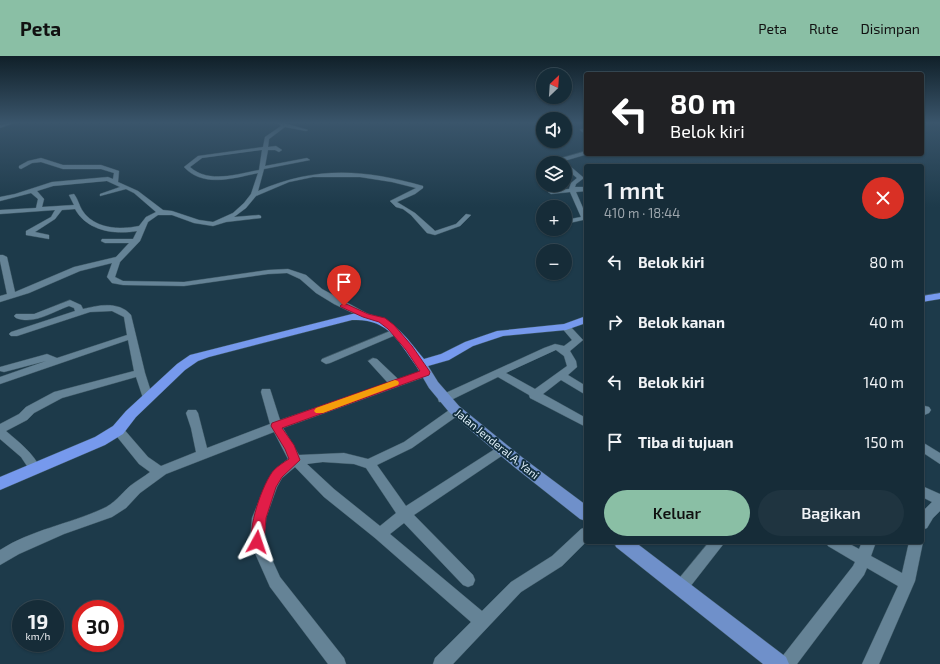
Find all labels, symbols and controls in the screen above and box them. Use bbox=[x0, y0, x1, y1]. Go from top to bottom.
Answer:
text: Peta bbox=[20, 17, 61, 40]
text: Peta bbox=[758, 20, 787, 37]
text: Rute bbox=[809, 20, 838, 37]
text: Disimpan bbox=[860, 20, 920, 37]
north arrow bbox=[536, 68, 572, 104]
map controls bbox=[536, 68, 572, 280]
text: 80 m bbox=[670, 86, 736, 120]
icon: left bbox=[604, 88, 656, 140]
button: sound bbox=[536, 112, 572, 148]
text: Belok kiri bbox=[670, 120, 745, 142]
button: layers bbox=[536, 156, 572, 192]
text: 1 mnt bbox=[604, 175, 664, 204]
button: close bbox=[862, 177, 904, 219]
button: + bbox=[536, 200, 572, 236]
text: 410 m · 18:44 bbox=[604, 205, 680, 221]
button: − bbox=[536, 244, 572, 280]
icon: left bbox=[604, 251, 626, 273]
text: Belok kiri bbox=[638, 253, 704, 271]
text: 80 m bbox=[869, 253, 904, 271]
pin bbox=[327, 265, 361, 306]
icon: arrive bbox=[333, 271, 355, 293]
icon: right bbox=[604, 311, 626, 333]
text: Belok kanan bbox=[638, 313, 725, 331]
text: 40 m bbox=[869, 313, 904, 331]
icon: left bbox=[604, 371, 626, 393]
text: Belok kiri bbox=[638, 373, 704, 391]
text: 140 m bbox=[863, 373, 904, 391]
street label: Jalan Jenderal A. Yani bbox=[453, 406, 542, 481]
icon: arrive bbox=[604, 431, 626, 453]
text: Tiba di tujuan bbox=[638, 433, 734, 451]
text: 150 m bbox=[864, 433, 904, 451]
button: Keluar bbox=[604, 490, 750, 536]
button: Bagikan bbox=[758, 490, 904, 536]
position arrow bbox=[236, 521, 278, 563]
speed limit sign: 30 bbox=[72, 600, 124, 652]
text: 19 bbox=[28, 609, 48, 633]
text: km/h bbox=[26, 630, 50, 642]

